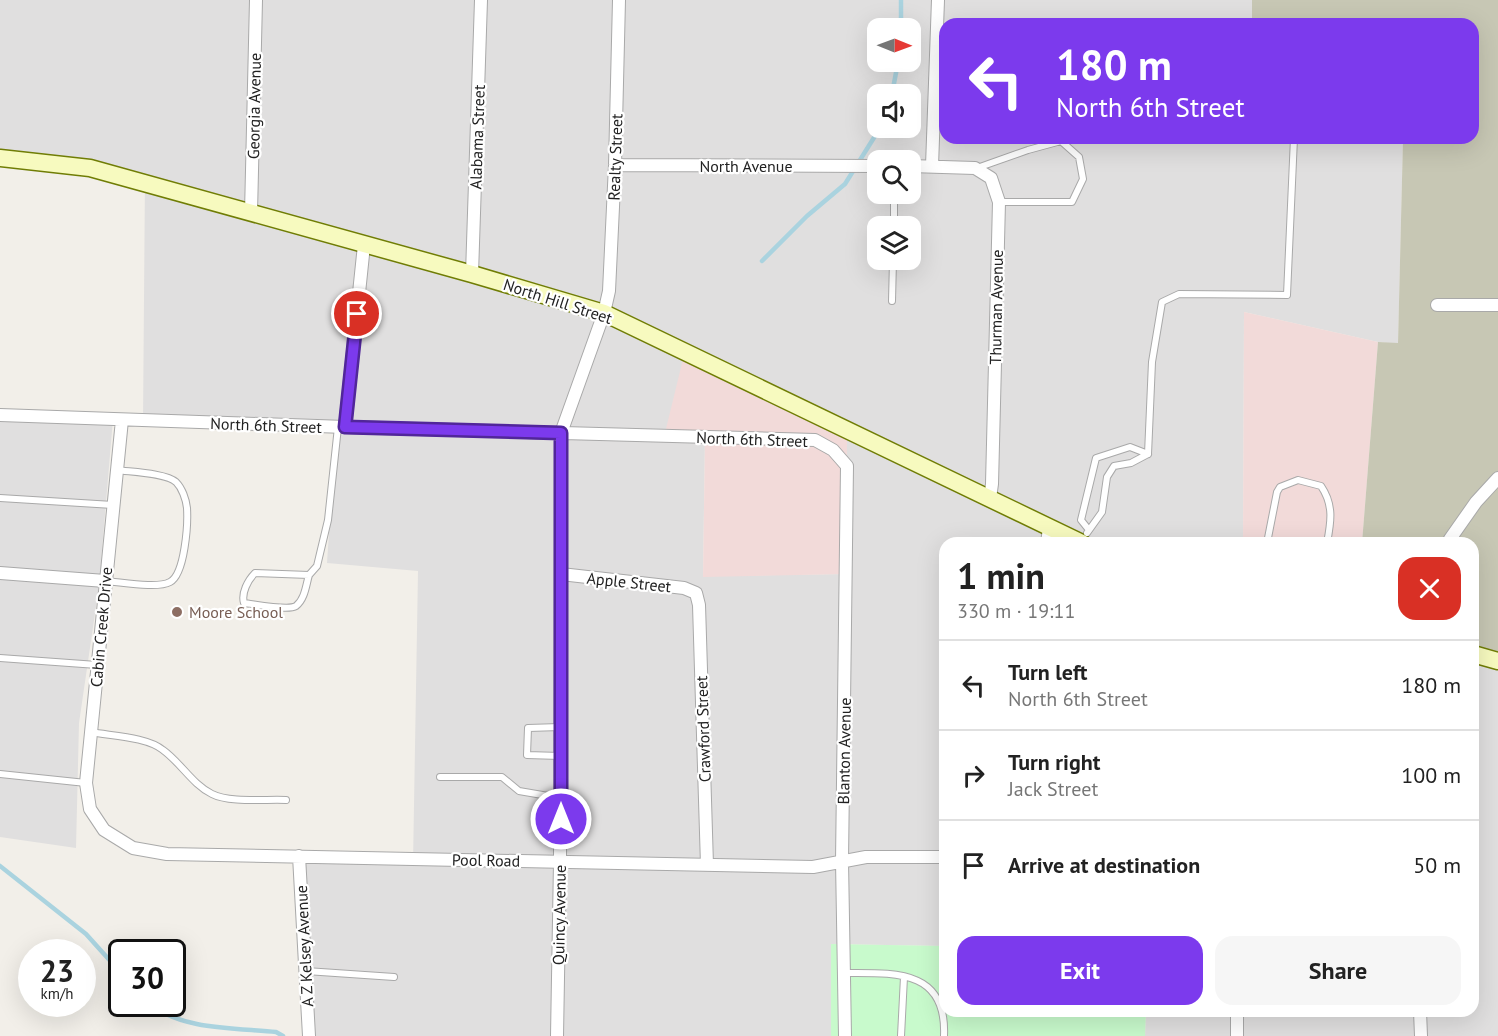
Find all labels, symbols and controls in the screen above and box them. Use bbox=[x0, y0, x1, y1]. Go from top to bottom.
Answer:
north arrow bbox=[867, 18, 921, 72]
map controls bbox=[867, 18, 921, 270]
text: 180 m bbox=[1056, 37, 1172, 92]
icon: left bbox=[957, 42, 1035, 120]
street label: Georgia Avenue bbox=[243, 53, 265, 159]
street label: Alabama Street bbox=[465, 84, 489, 190]
button: sound bbox=[867, 84, 921, 138]
text: North 6th Street bbox=[1056, 90, 1245, 124]
street label: Realty Street bbox=[603, 113, 627, 201]
button: search bbox=[867, 150, 921, 204]
street label: North Avenue bbox=[699, 156, 793, 176]
button: layers bbox=[867, 216, 921, 270]
street label: Thurman Avenue bbox=[985, 249, 1007, 365]
street label: North Hill Street bbox=[501, 274, 615, 328]
pin bbox=[331, 288, 382, 339]
icon: arrive bbox=[340, 297, 373, 330]
street label: North 6th Street bbox=[210, 413, 323, 437]
street label: North 6th Street bbox=[696, 427, 809, 451]
text: 1 min bbox=[957, 552, 1045, 599]
button: close bbox=[1398, 557, 1461, 620]
street label: Cabin Creek Drive bbox=[86, 566, 116, 688]
street label: Apple Street bbox=[586, 568, 673, 596]
text: 330 m · 19:11 bbox=[957, 598, 1075, 624]
place label: Moore School bbox=[189, 602, 283, 622]
marker: Moore School bbox=[170, 605, 184, 619]
text: Turn left bbox=[1008, 658, 1088, 686]
icon: left bbox=[957, 669, 990, 702]
text: 180 m bbox=[1401, 671, 1461, 699]
street label: Crawford Street bbox=[691, 675, 715, 783]
text: North 6th Street bbox=[1008, 686, 1148, 712]
street label: Blanton Avenue bbox=[833, 697, 855, 805]
text: Turn right bbox=[1008, 748, 1100, 776]
icon: right bbox=[957, 759, 990, 792]
text: 100 m bbox=[1401, 761, 1461, 789]
text: Jack Street bbox=[1008, 776, 1098, 802]
position arrow bbox=[529, 787, 593, 851]
street label: Pool Road bbox=[452, 849, 520, 871]
icon: arrive bbox=[957, 849, 990, 882]
text: Arrive at destination bbox=[1008, 851, 1200, 879]
text: 50 m bbox=[1413, 851, 1461, 879]
street label: Quincy Avenue bbox=[548, 865, 570, 965]
street label: A Z Kelsey Avenue bbox=[291, 885, 317, 1007]
button: Exit bbox=[957, 936, 1203, 1005]
button: Share bbox=[1215, 936, 1461, 1005]
speed limit sign: 30 bbox=[108, 939, 186, 1017]
text: 23 bbox=[40, 951, 74, 990]
text: km/h bbox=[41, 984, 73, 1003]

